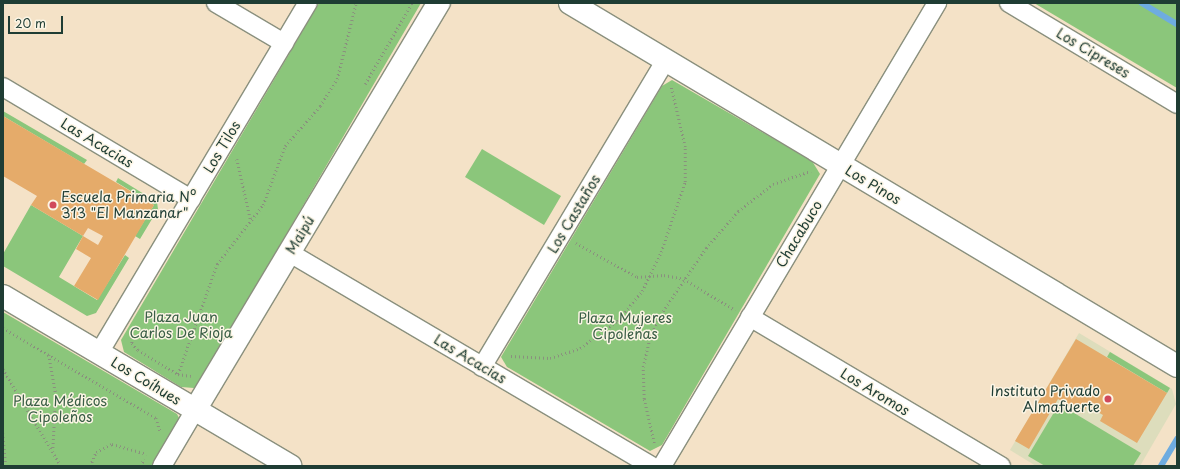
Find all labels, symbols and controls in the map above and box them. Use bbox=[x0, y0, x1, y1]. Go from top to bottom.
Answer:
scale bar bbox=[10, 8, 65, 34]
text: 20 m bbox=[15, 14, 46, 32]
street label: Los Cipreses bbox=[1052, 24, 1134, 82]
street label: Las Acacias bbox=[58, 115, 136, 171]
street label: Los Tilos bbox=[200, 118, 244, 176]
street label: Los Pinos bbox=[842, 162, 904, 208]
street label: Los Castaños bbox=[544, 171, 604, 257]
place label: Escuela Primaria Nº 313 "El Manzanar" bbox=[61, 189, 197, 222]
street label: Chacabuco bbox=[772, 197, 826, 271]
marker: Escuela Primaria Nº 313 "El Manzanar" bbox=[48, 200, 58, 210]
street label: Maipú bbox=[282, 213, 318, 257]
park label: Plaza Juan Carlos De Rioja bbox=[129, 309, 233, 342]
park label: Plaza Mujeres Cipoleñas bbox=[578, 310, 672, 342]
street label: Las Acacias bbox=[431, 331, 509, 387]
street label: Los Coíhues bbox=[108, 353, 184, 409]
street label: Los Aromos bbox=[837, 365, 913, 419]
place label: Instituto Privado Almafuerte bbox=[989, 383, 1100, 416]
park label: Plaza Médicos Cipoleños bbox=[13, 393, 107, 426]
marker: Instituto Privado Almafuerte bbox=[1103, 394, 1113, 404]

